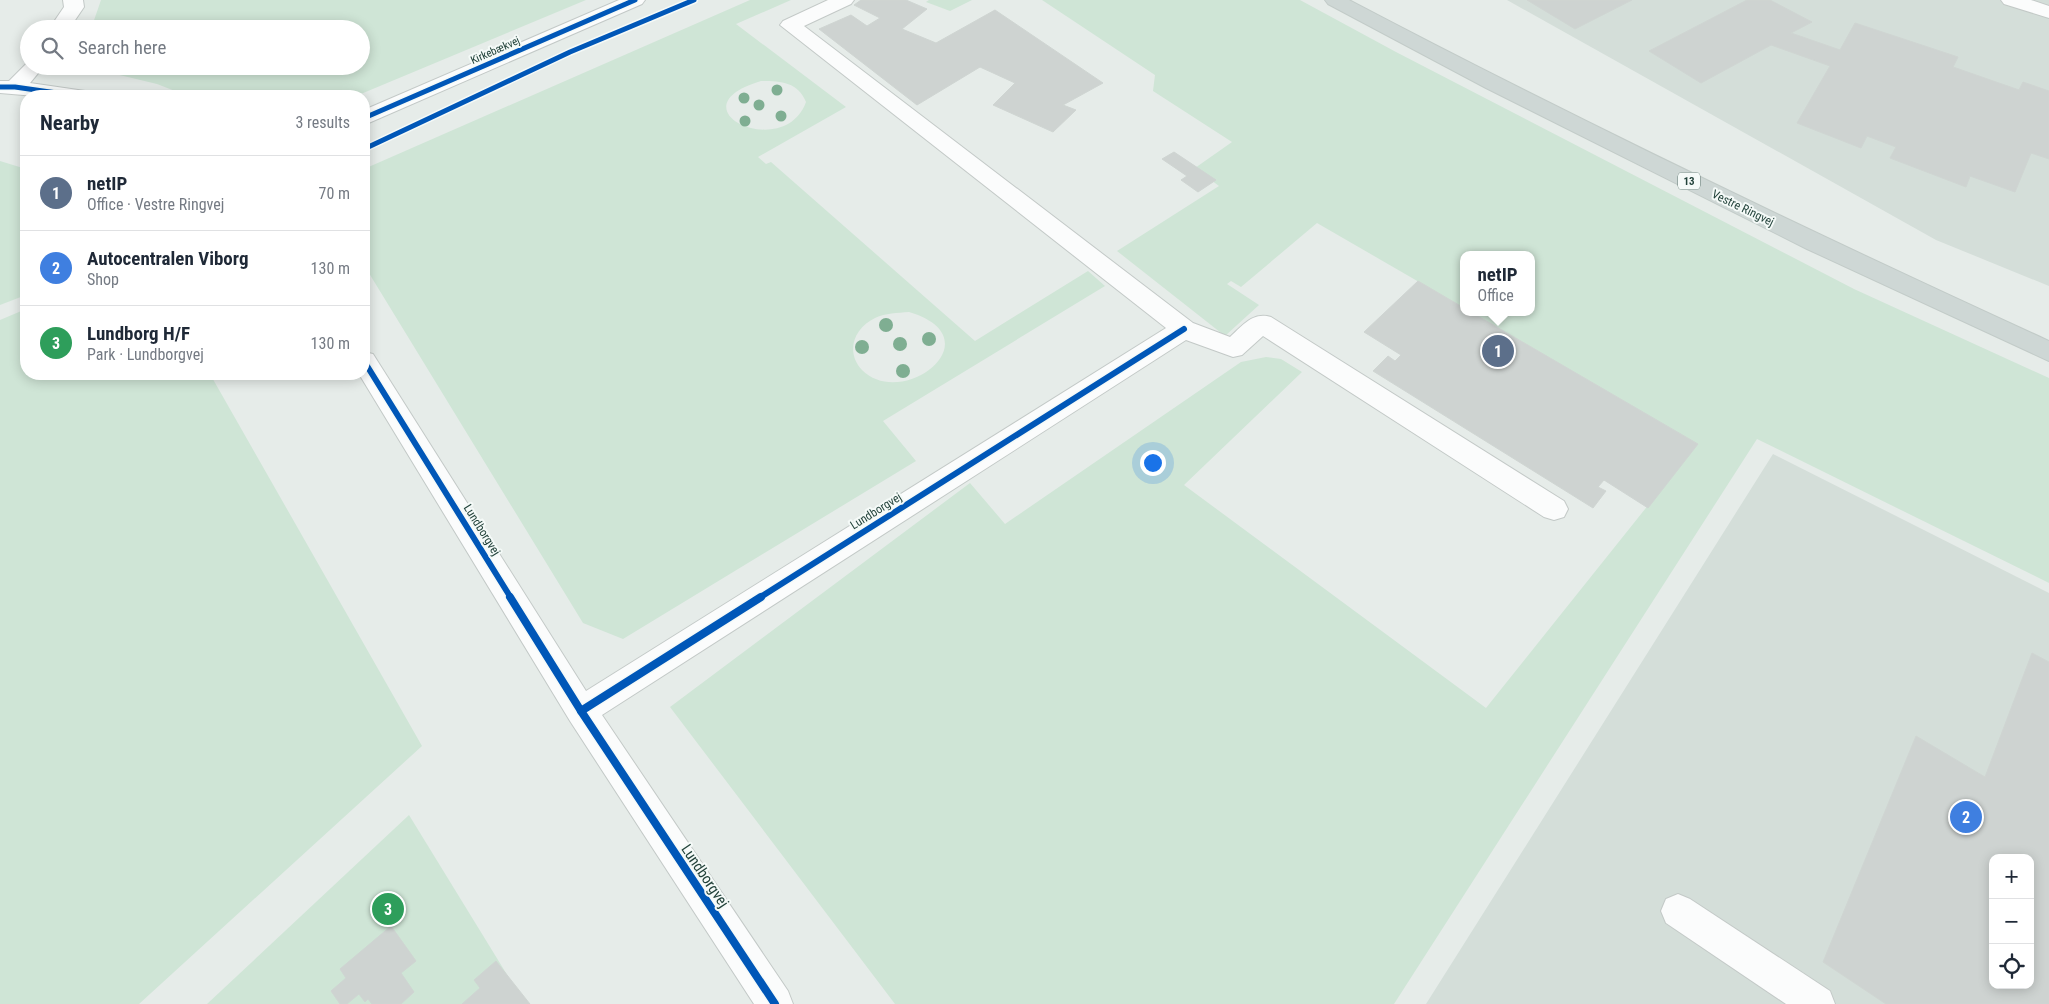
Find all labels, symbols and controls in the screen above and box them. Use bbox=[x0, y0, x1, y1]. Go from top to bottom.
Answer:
search box bbox=[20, 20, 370, 75]
icon: search bbox=[38, 34, 66, 62]
street label: Kirkebækvej bbox=[469, 34, 522, 67]
text: Search here bbox=[78, 36, 166, 59]
text: Nearby bbox=[40, 111, 99, 135]
text: 3 results bbox=[295, 113, 350, 132]
text: netIP bbox=[87, 172, 127, 195]
road number: 13 bbox=[1678, 172, 1700, 190]
text: 1 bbox=[52, 184, 60, 203]
text: 70 m bbox=[318, 184, 350, 203]
street label: Vestre Ringvej bbox=[1710, 187, 1776, 229]
text: Office · Vestre Ringvej bbox=[87, 195, 224, 214]
text: Autocentralen Viborg bbox=[87, 247, 248, 270]
popup bbox=[1460, 251, 1535, 316]
text: 2 bbox=[52, 259, 60, 278]
text: 130 m bbox=[311, 259, 350, 278]
text: netIP bbox=[1477, 263, 1518, 286]
text: Shop bbox=[87, 270, 119, 289]
text: Office bbox=[1477, 286, 1514, 305]
text: Lundborg H/F bbox=[87, 322, 190, 345]
pin: 1 bbox=[1482, 332, 1514, 370]
text: 3 bbox=[52, 334, 60, 353]
text: 130 m bbox=[311, 334, 350, 353]
text: Park · Lundborgvej bbox=[87, 345, 204, 364]
your location bbox=[1140, 450, 1166, 476]
street label: Lundborgvej bbox=[848, 490, 904, 532]
street label: Lundborgvej bbox=[461, 502, 503, 558]
pin: 2 bbox=[1950, 798, 1982, 836]
street label: Lundborgvej bbox=[677, 841, 733, 911]
map controls bbox=[1989, 854, 2034, 989]
button: + bbox=[1989, 854, 2034, 899]
pin: 3 bbox=[372, 890, 404, 928]
button: − bbox=[1989, 899, 2034, 944]
button: locate bbox=[1989, 944, 2034, 989]

